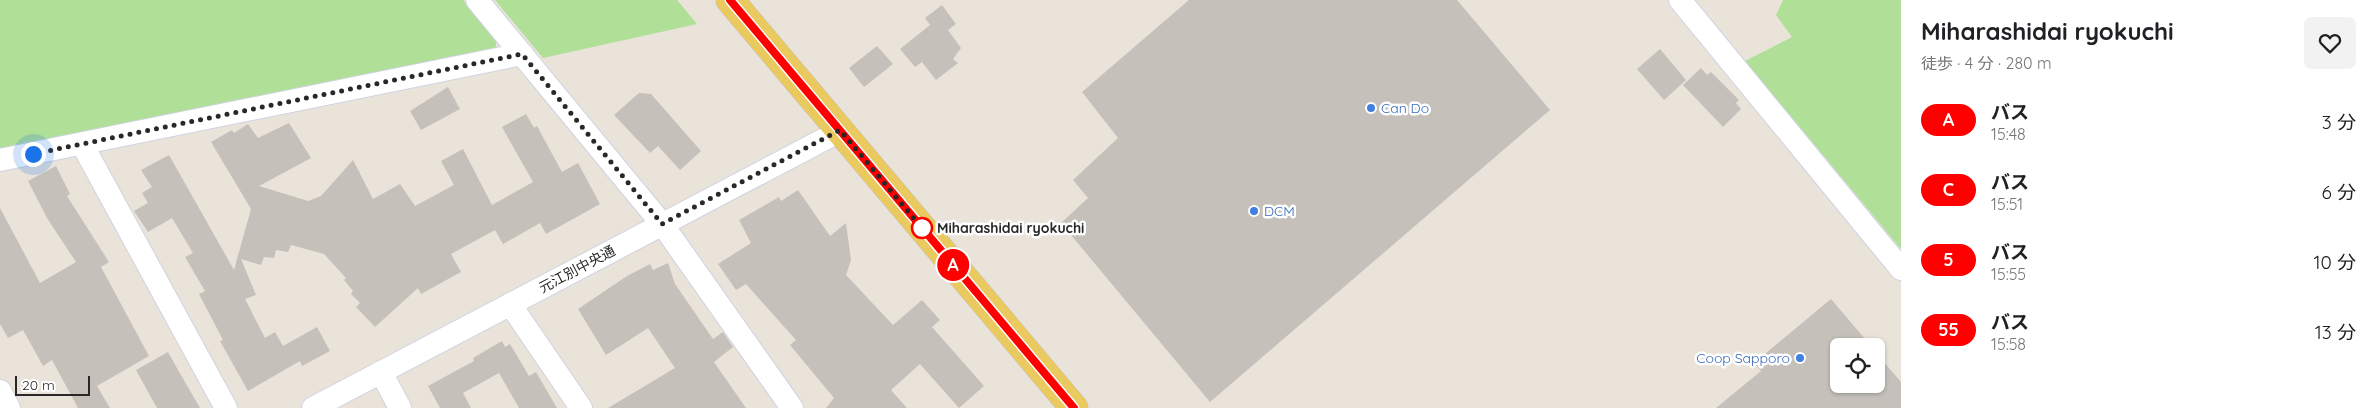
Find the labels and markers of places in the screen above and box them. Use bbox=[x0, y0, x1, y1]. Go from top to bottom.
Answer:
place label: Can Do bbox=[1381, 99, 1429, 117]
marker: Can Do bbox=[1365, 102, 1377, 114]
place label: DCM bbox=[1264, 202, 1295, 220]
marker: DCM bbox=[1248, 205, 1260, 217]
marker: Miharashidai ryokuchi bbox=[911, 217, 933, 239]
place label: Miharashidai ryokuchi bbox=[937, 219, 1084, 237]
place label: Coop Sapporo bbox=[1696, 349, 1790, 367]
marker: Coop Sapporo bbox=[1794, 352, 1806, 364]

